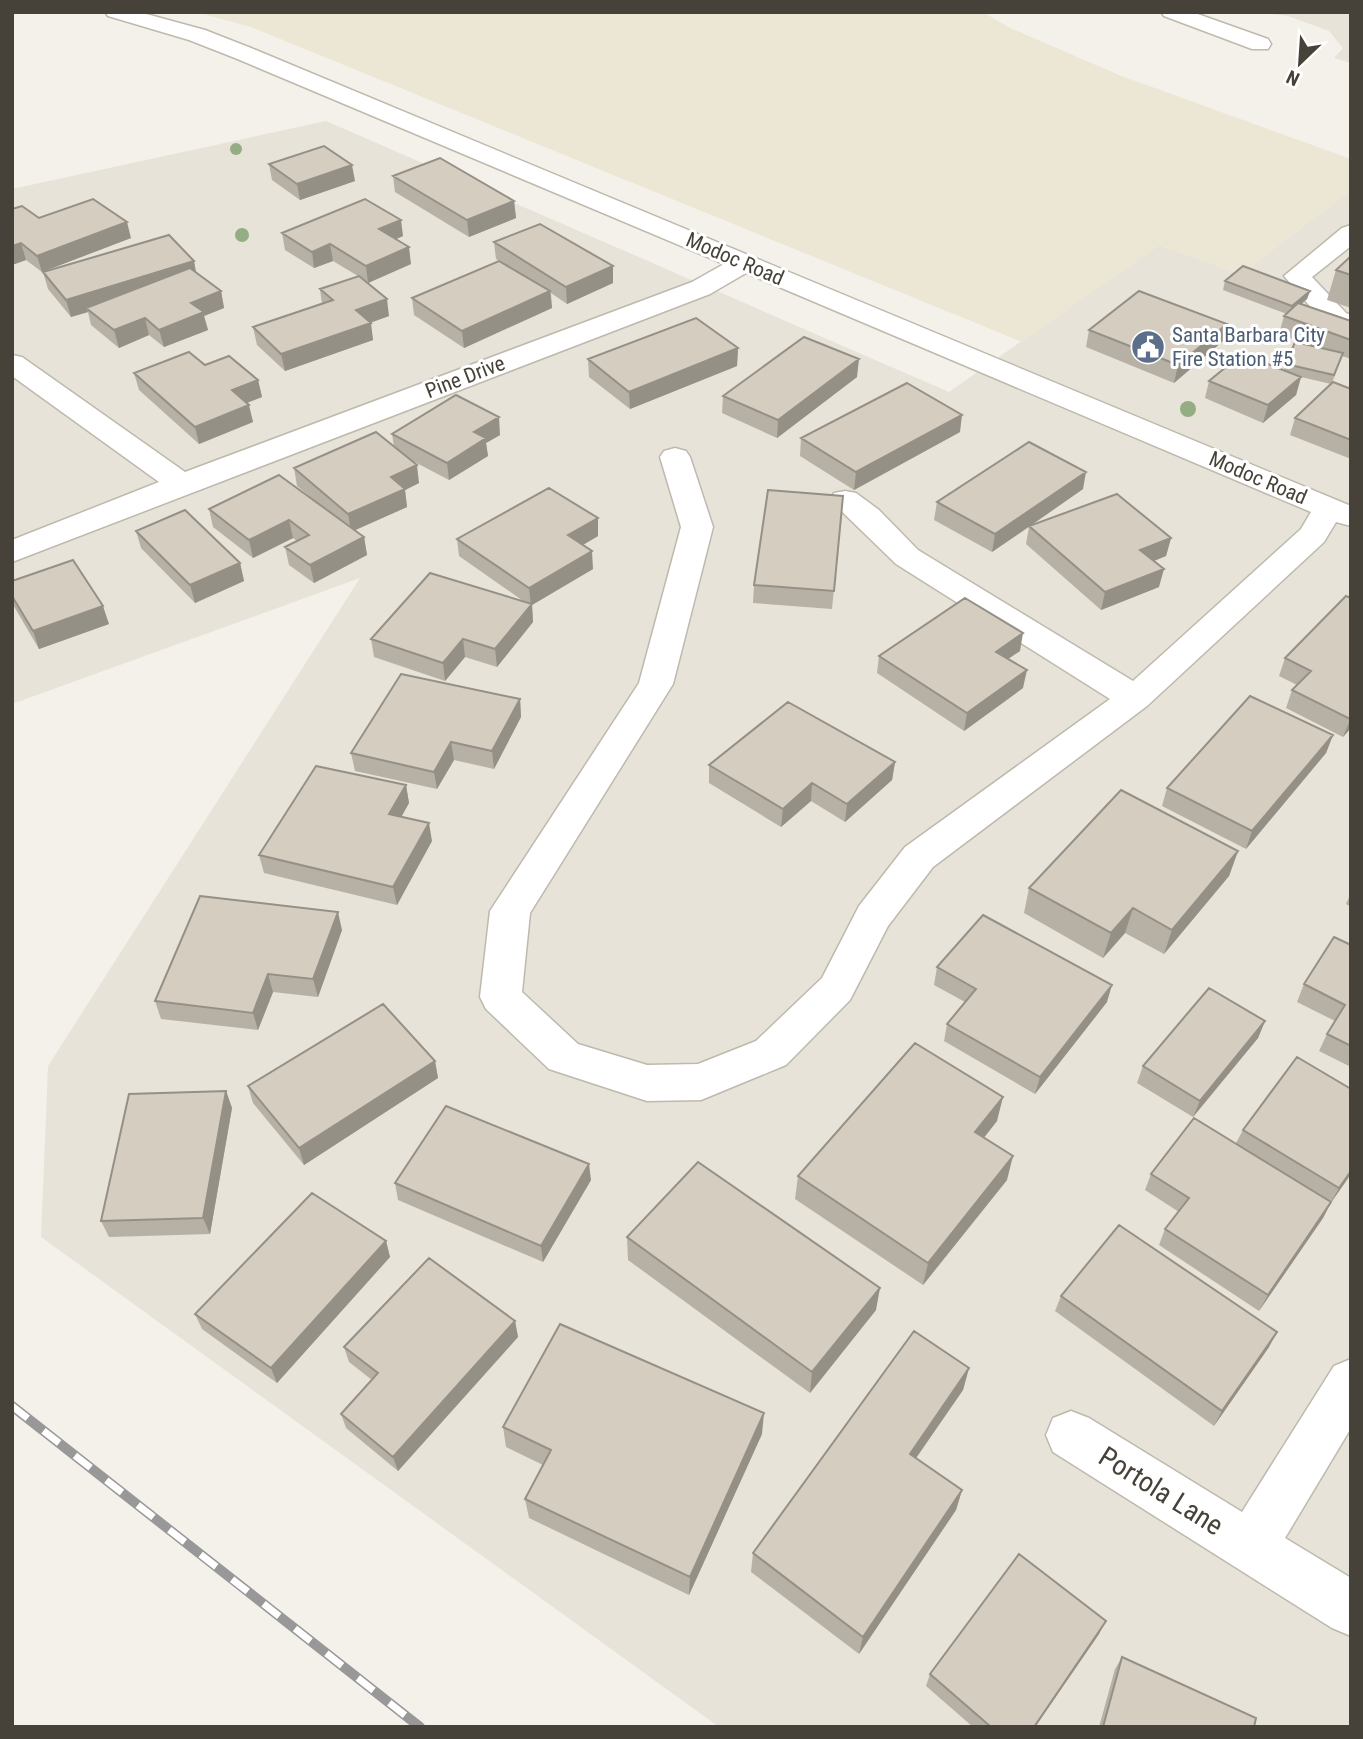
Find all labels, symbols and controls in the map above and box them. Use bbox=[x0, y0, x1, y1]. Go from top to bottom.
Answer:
north arrow bbox=[1265, 28, 1335, 98]
text: N bbox=[1283, 65, 1303, 91]
street label: Modoc Road bbox=[682, 228, 788, 290]
place label: Santa Barbara City Fire Station #5 bbox=[1172, 323, 1325, 371]
public building icon: Santa Barbara City Fire Station #5 bbox=[1129, 328, 1167, 366]
street label: Pine Drive bbox=[422, 351, 508, 403]
street label: Modoc Road bbox=[1205, 447, 1311, 509]
street label: Portola Lane bbox=[1093, 1440, 1229, 1542]

